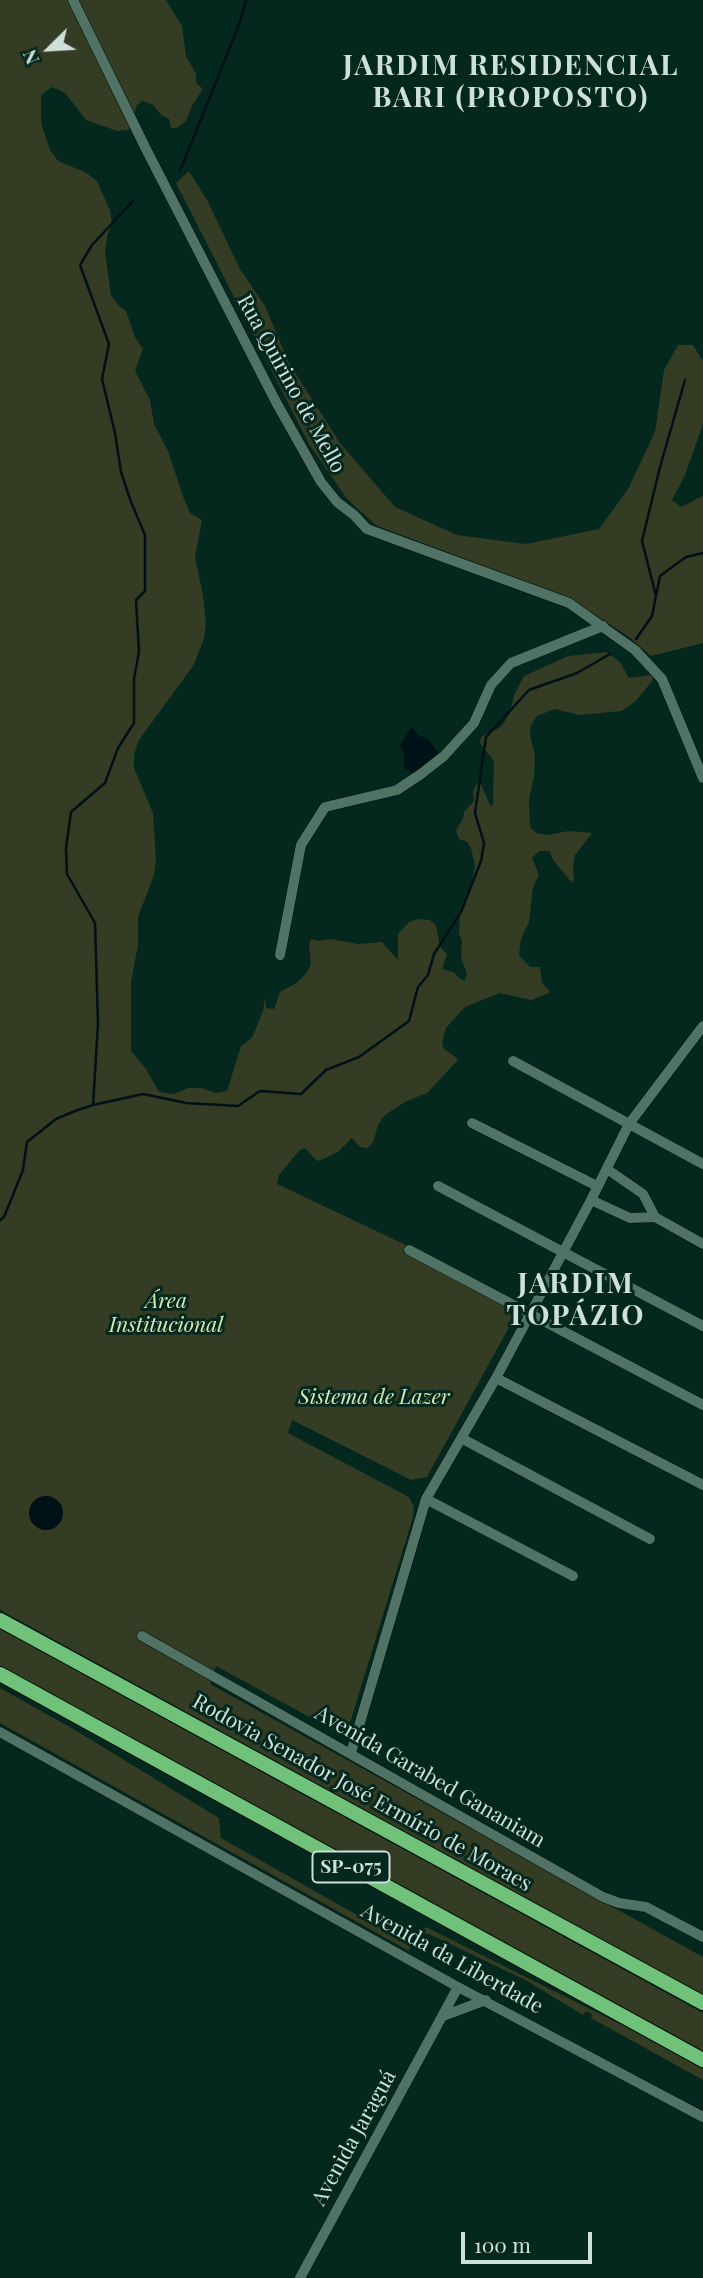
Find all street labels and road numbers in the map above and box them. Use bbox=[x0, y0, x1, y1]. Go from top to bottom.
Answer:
street label: Rua Quirino de Mello bbox=[231, 290, 351, 478]
street label: Rodovia Senador José Ermírio de Moraes bbox=[188, 1689, 536, 1897]
street label: Avenida Garabed Gananiam bbox=[311, 1701, 549, 1853]
road number: SP-075 bbox=[312, 1852, 390, 1882]
street label: Avenida da Liberdade bbox=[357, 1899, 547, 2019]
street label: Avenida Jaraguá bbox=[306, 2066, 402, 2210]

